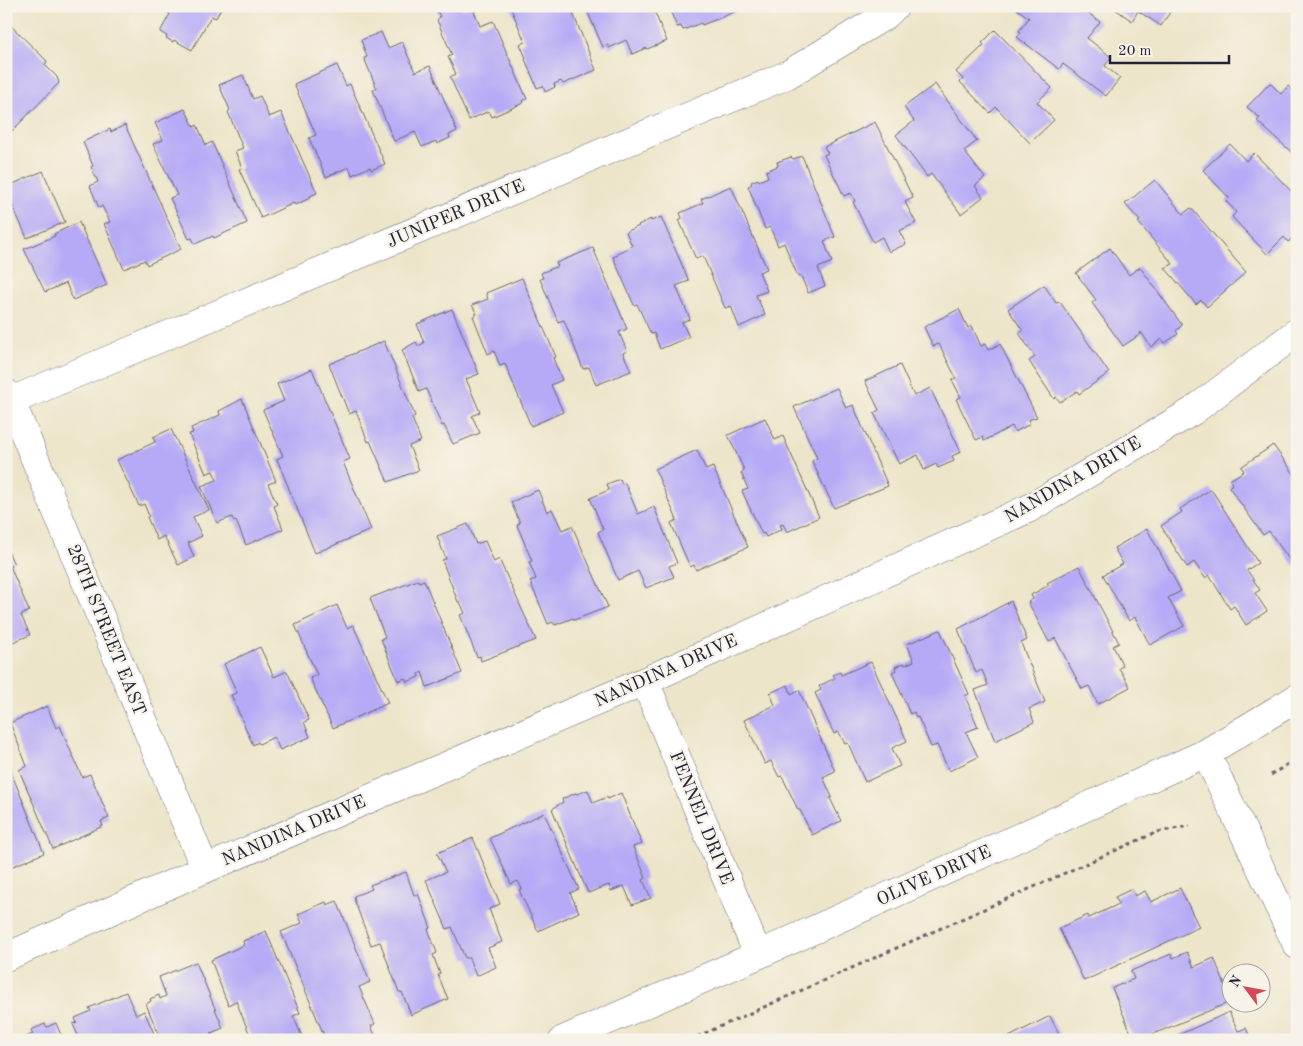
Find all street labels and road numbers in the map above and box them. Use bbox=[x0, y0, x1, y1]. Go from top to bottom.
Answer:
street label: JUNIPER DRIVE bbox=[385, 177, 527, 251]
street label: NANDINA DRIVE bbox=[1002, 434, 1144, 526]
street label: 28TH STREET EAST bbox=[63, 542, 149, 718]
street label: NANDINA DRIVE bbox=[592, 631, 740, 711]
street label: FENNEL DRIVE bbox=[666, 749, 736, 887]
street label: NANDINA DRIVE bbox=[219, 793, 369, 869]
street label: OLIVE DRIVE bbox=[874, 843, 994, 909]

